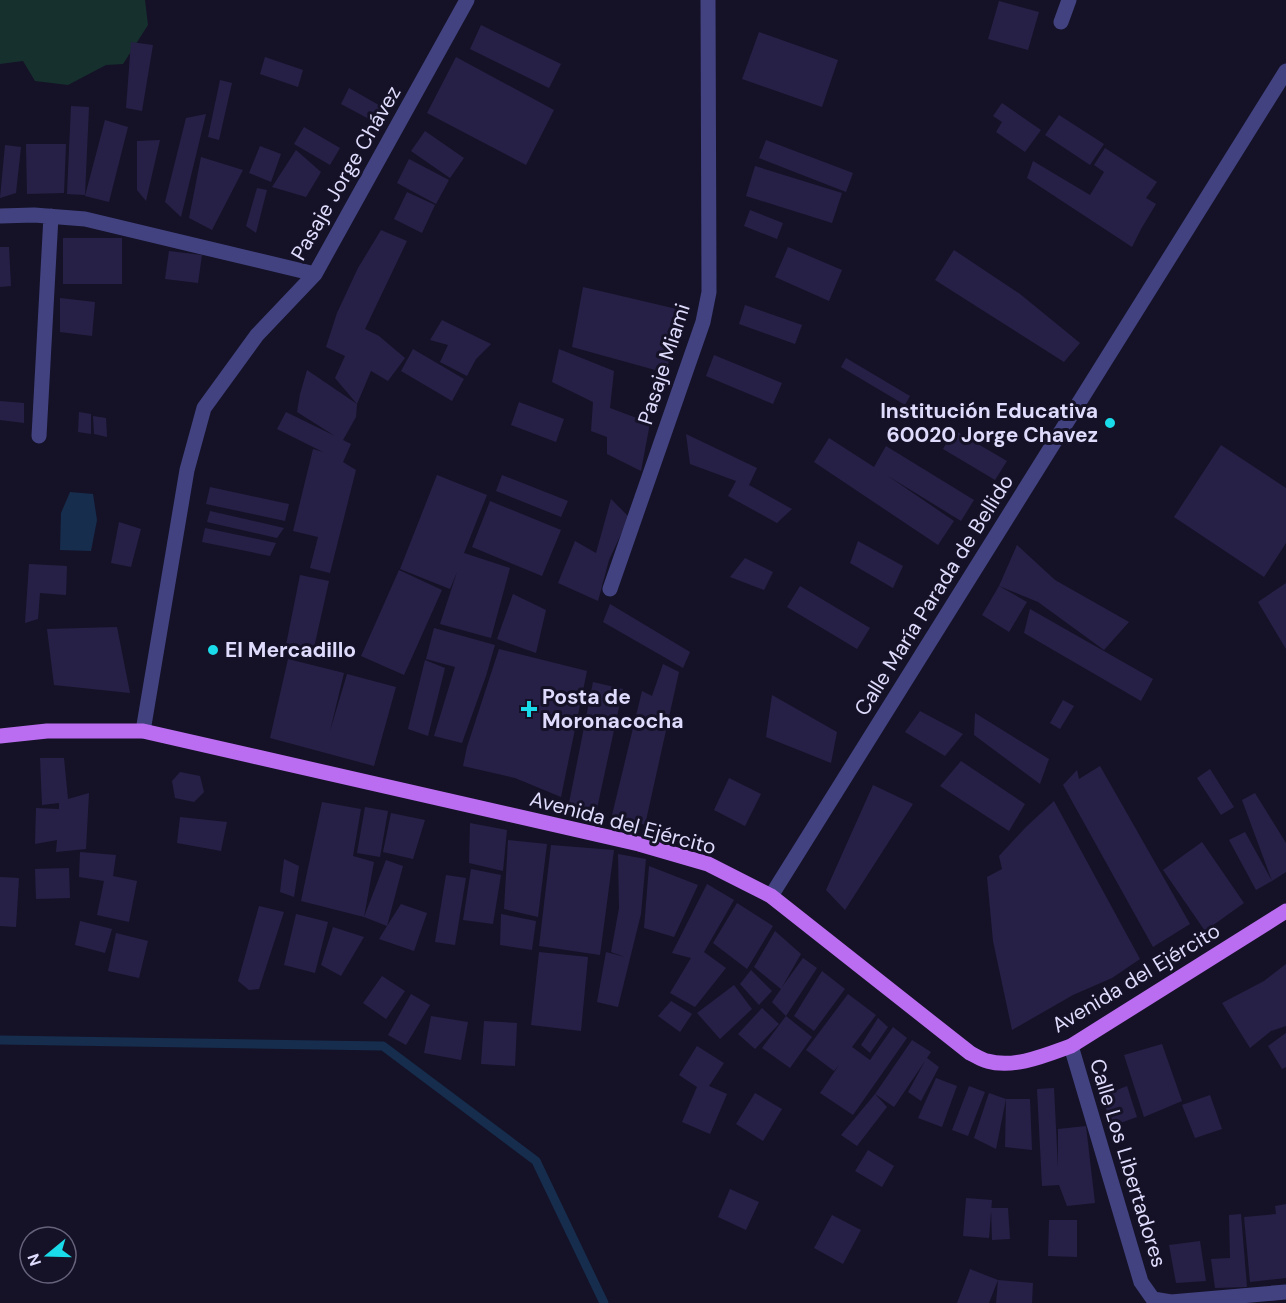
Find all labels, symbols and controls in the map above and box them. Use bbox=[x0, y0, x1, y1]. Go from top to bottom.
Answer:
street label: Pasaje Jorge Chávez bbox=[285, 81, 407, 265]
street label: Pasaje Miami bbox=[631, 300, 697, 428]
place label: Institución Educativa 60020 Jorge Chavez bbox=[880, 397, 1098, 449]
marker: Institución Educativa 60020 Jorge Chavez bbox=[1103, 416, 1117, 430]
street label: Calle María Parada de Bellido bbox=[848, 469, 1020, 721]
place label: El Mercadillo bbox=[225, 636, 356, 664]
marker: El Mercadillo bbox=[206, 643, 220, 657]
place label: Posta de Moronacocha bbox=[542, 683, 684, 735]
marker: Posta de Moronacocha bbox=[520, 700, 538, 718]
street label: Avenida del Ejército bbox=[527, 785, 719, 861]
street label: Avenida del Ejército bbox=[1047, 917, 1225, 1039]
street label: Calle Los Libertadores bbox=[1083, 1055, 1173, 1271]
north arrow bbox=[18, 1225, 78, 1285]
text: N bbox=[22, 1251, 46, 1269]

